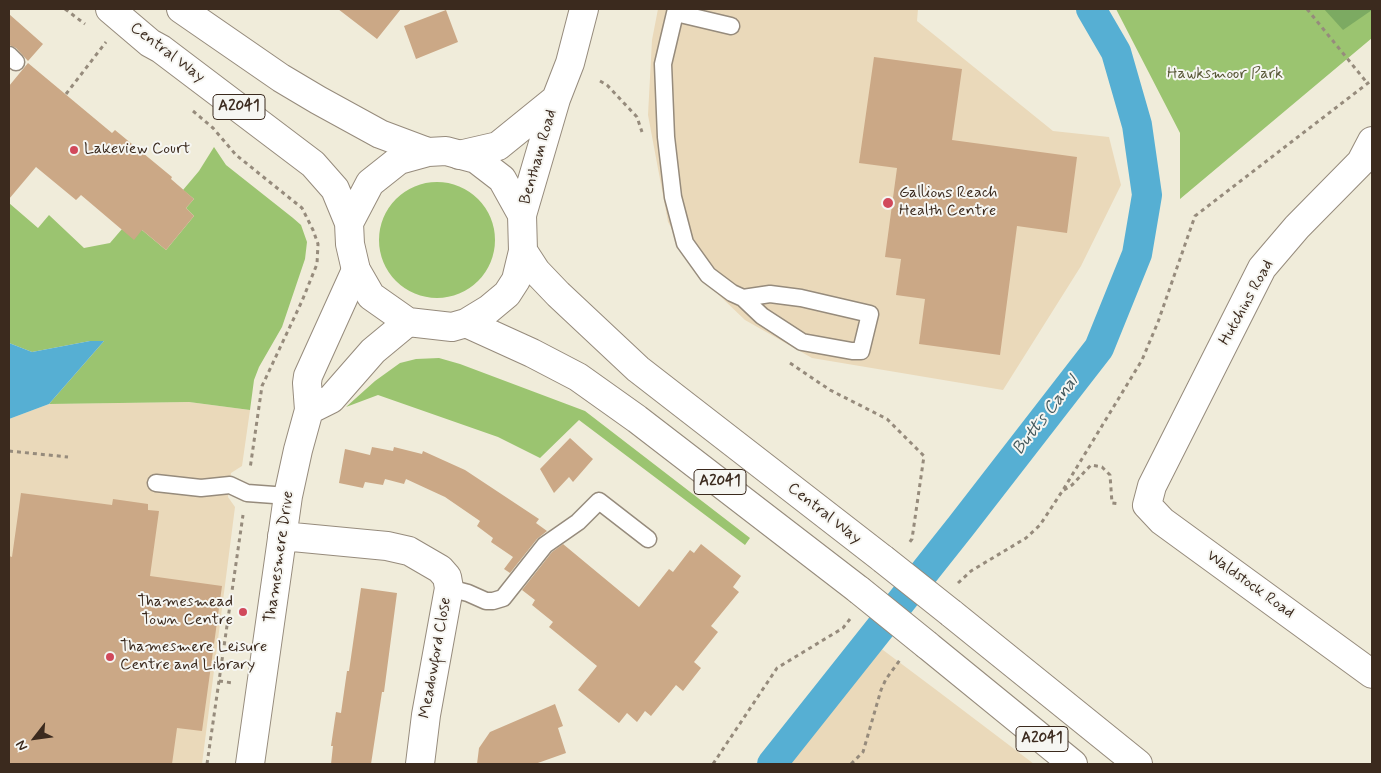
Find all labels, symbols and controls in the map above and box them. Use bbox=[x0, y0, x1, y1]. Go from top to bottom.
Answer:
street label: Central Way bbox=[126, 19, 208, 87]
park label: Hawksmoor Park bbox=[1167, 65, 1283, 85]
road number: A2041 bbox=[213, 94, 265, 120]
street label: Bentham Road bbox=[516, 107, 562, 207]
place label: Lakeview Court bbox=[84, 140, 190, 160]
marker: Lakeview Court bbox=[68, 144, 80, 156]
place label: Gallions Reach Health Centre bbox=[899, 184, 997, 222]
marker: Gallions Reach Health Centre bbox=[881, 196, 895, 210]
street label: Hutchins Road bbox=[1216, 257, 1278, 349]
water label: Butts Canal bbox=[1008, 372, 1084, 460]
road number: A2041 bbox=[694, 470, 746, 494]
street label: Central Way bbox=[783, 479, 865, 549]
street label: Thamesmere Drive bbox=[261, 490, 299, 624]
street label: Waldstock Road bbox=[1202, 547, 1298, 623]
place label: Thamesmead Town Centre bbox=[137, 593, 233, 631]
street label: Meadowford Close bbox=[416, 596, 456, 720]
marker: Thamesmead Town Centre bbox=[237, 606, 249, 618]
place label: Thamesmere Leisure Centre and Library bbox=[120, 638, 267, 676]
marker: Thamesmere Leisure Centre and Library bbox=[104, 651, 116, 663]
north arrow bbox=[10, 713, 60, 763]
road number: A2041 bbox=[1016, 726, 1068, 752]
text: N bbox=[12, 737, 32, 754]

